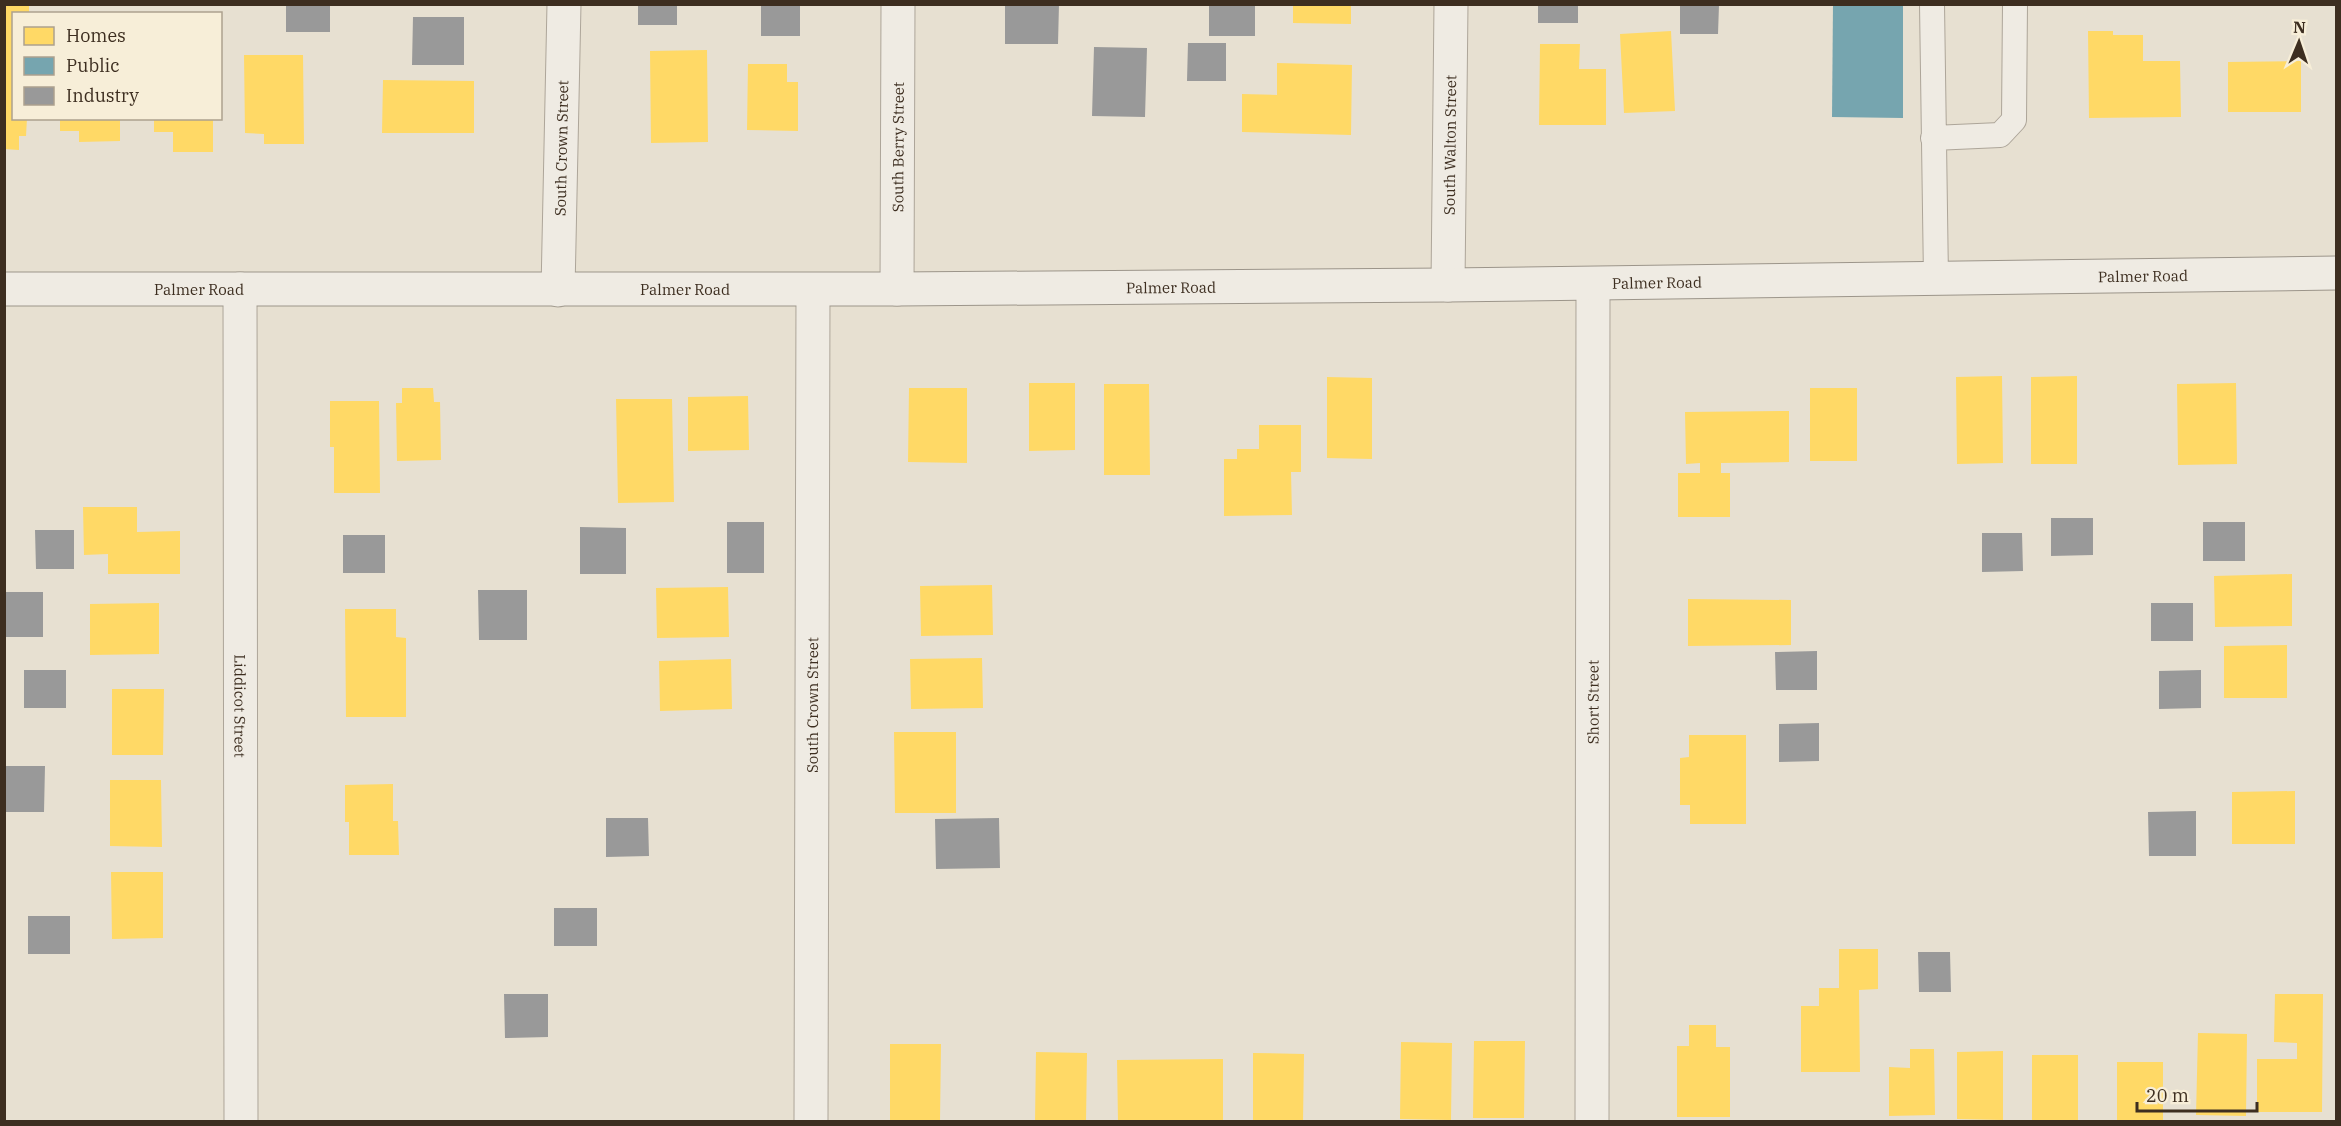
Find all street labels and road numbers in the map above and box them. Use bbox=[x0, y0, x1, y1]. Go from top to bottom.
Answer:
street label: South Walton Street bbox=[1439, 75, 1460, 215]
street label: South Crown Street bbox=[550, 80, 572, 216]
street label: South Berry Street bbox=[888, 82, 907, 212]
street label: Palmer Road bbox=[2098, 266, 2188, 286]
street label: Palmer Road bbox=[1612, 272, 1702, 292]
street label: Palmer Road bbox=[1126, 277, 1216, 297]
street label: Palmer Road bbox=[154, 280, 244, 299]
street label: Palmer Road bbox=[640, 280, 730, 299]
street label: South Crown Street bbox=[802, 637, 822, 773]
street label: Liddicot Street bbox=[231, 654, 250, 758]
street label: Short Street bbox=[1583, 660, 1602, 744]

